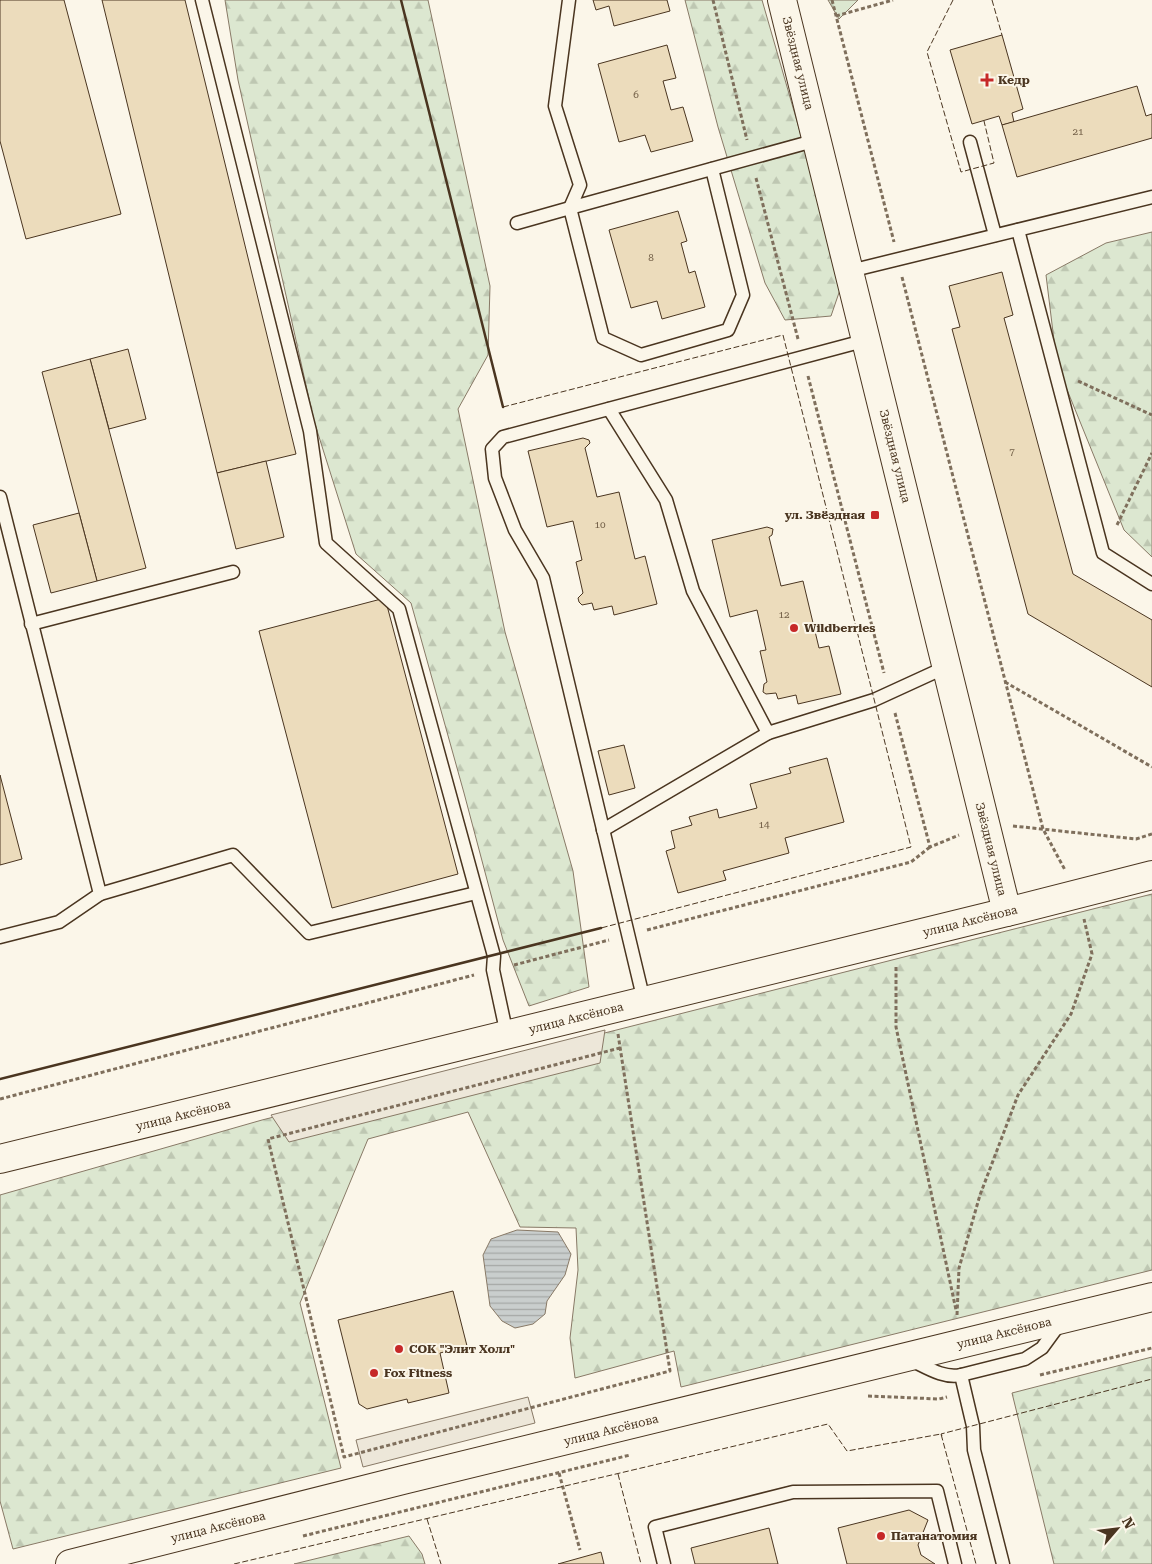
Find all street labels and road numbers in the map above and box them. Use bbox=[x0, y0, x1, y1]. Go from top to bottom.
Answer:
street label: Звёздная улица bbox=[780, 15, 817, 112]
street label: Звёздная улица bbox=[877, 408, 914, 505]
street label: Звёздная улица bbox=[973, 801, 1010, 898]
street label: улица Аксёнова bbox=[921, 902, 1019, 940]
street label: улица Аксёнова bbox=[527, 999, 625, 1037]
street label: улица Аксёнова bbox=[134, 1096, 232, 1134]
street label: улица Аксёнова bbox=[955, 1314, 1053, 1352]
street label: улица Аксёнова bbox=[562, 1411, 660, 1449]
street label: улица Аксёнова bbox=[169, 1508, 267, 1546]

